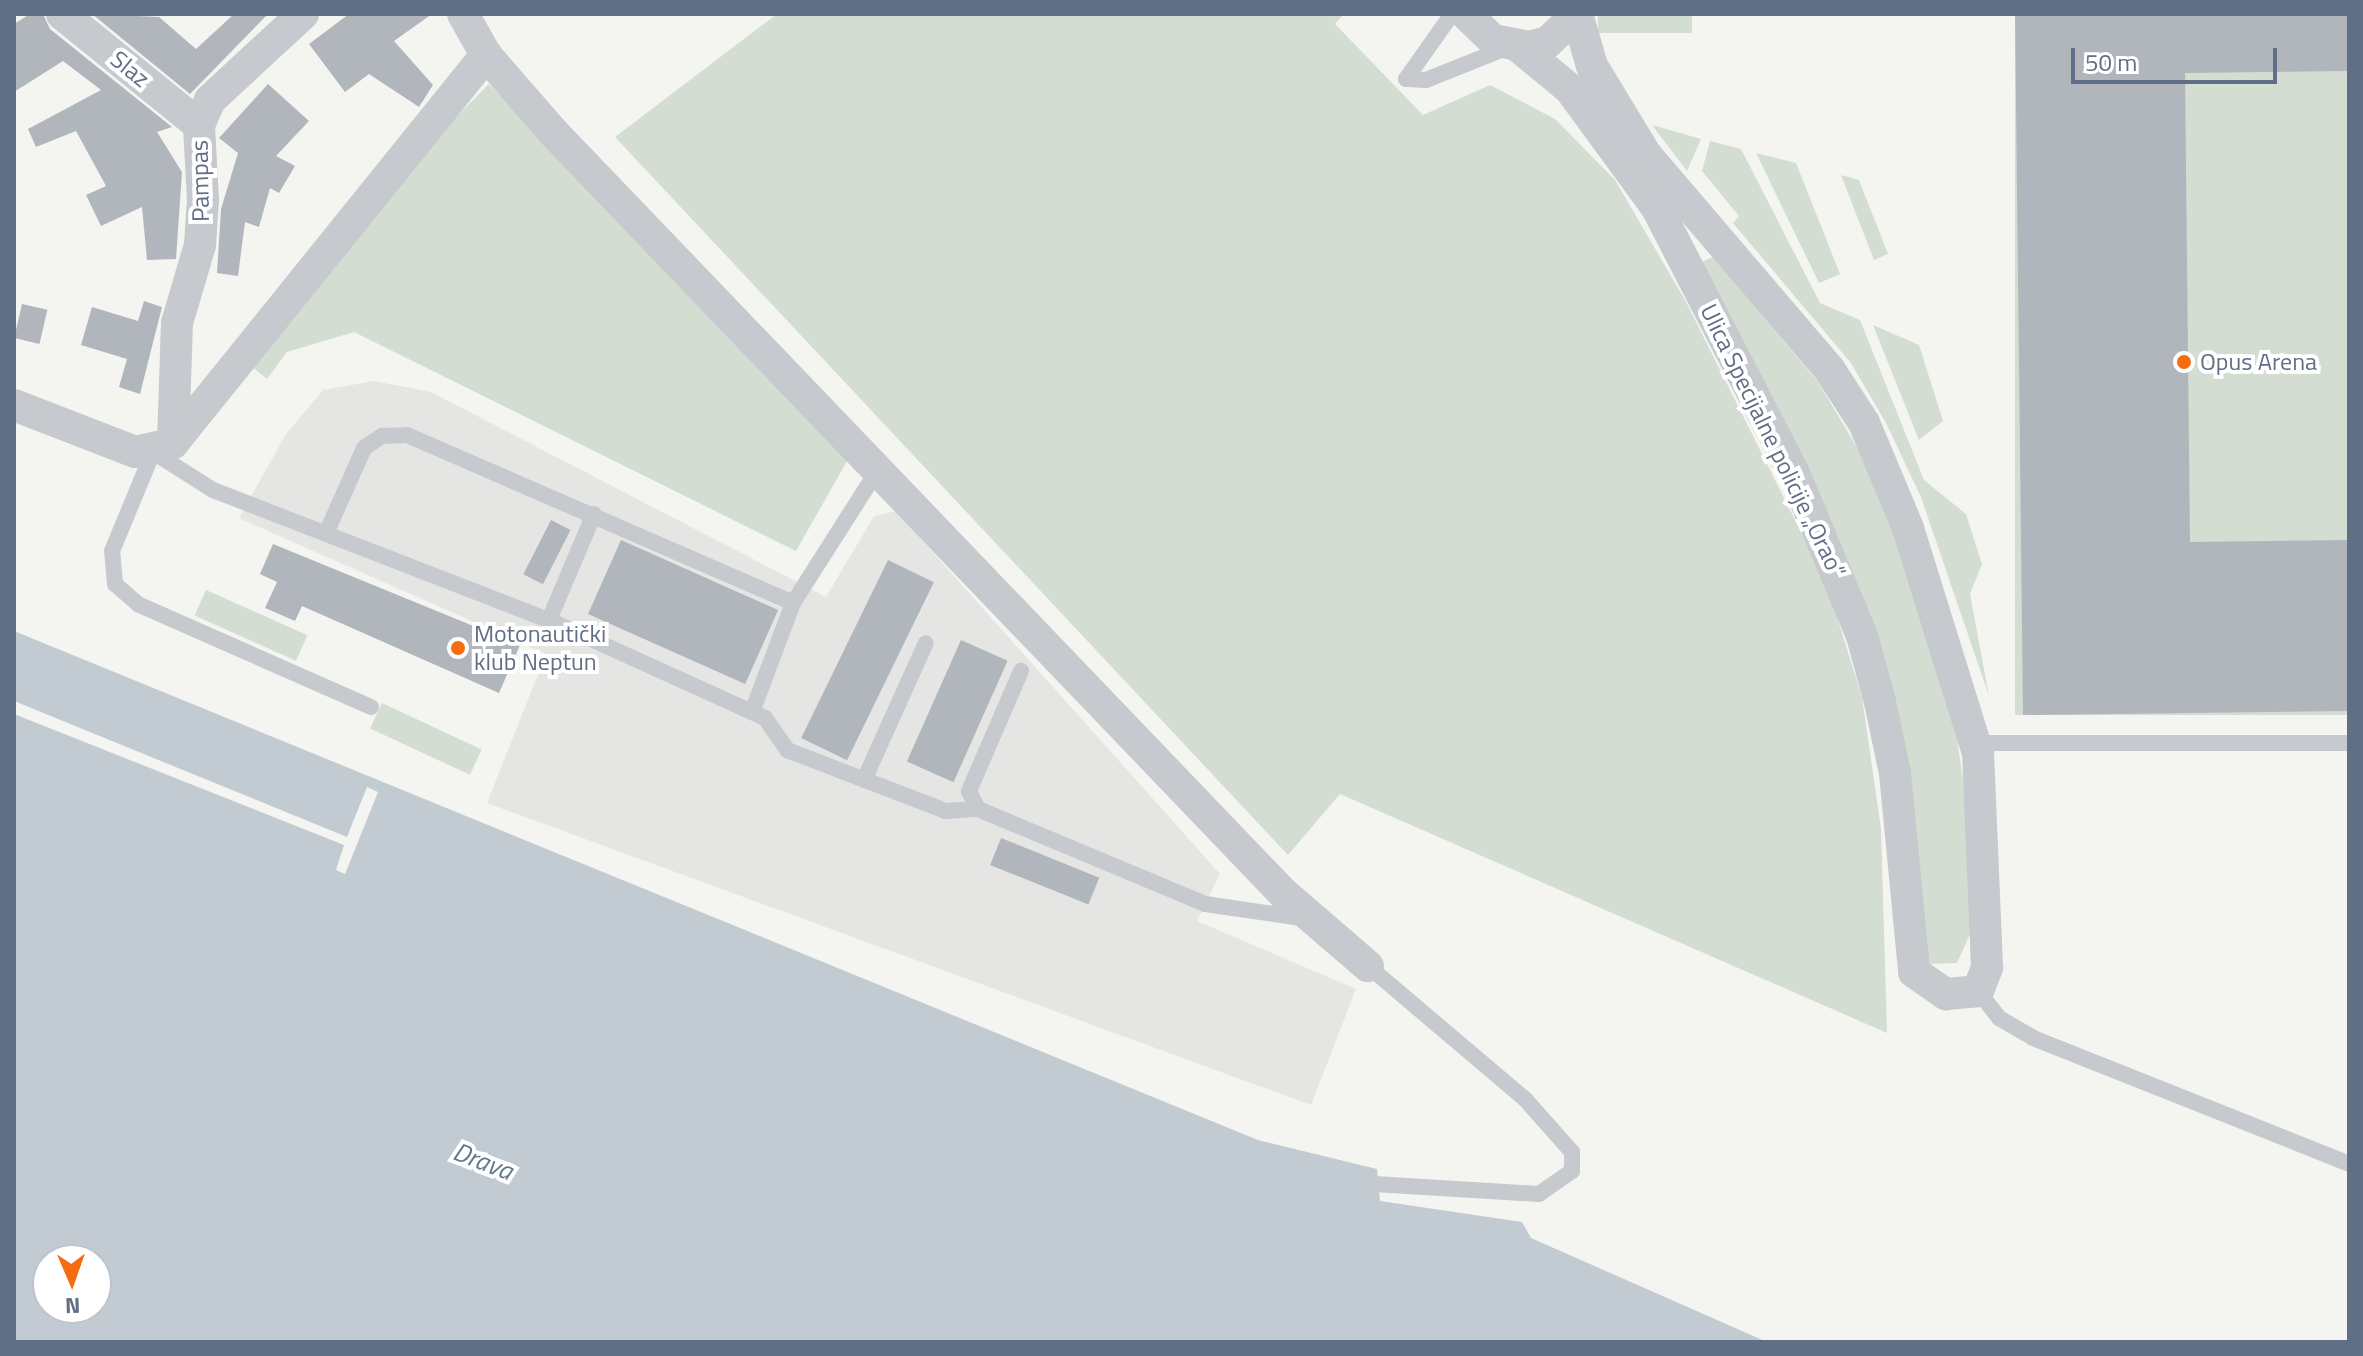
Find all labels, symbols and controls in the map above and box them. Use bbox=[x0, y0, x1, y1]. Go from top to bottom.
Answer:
scale bar bbox=[2075, 32, 2281, 82]
text: 50 m bbox=[2085, 44, 2137, 80]
street label: Slaz bbox=[105, 45, 155, 93]
street label: Pampas bbox=[185, 140, 215, 222]
street label: Ulica Specijalne policije „Orao“ bbox=[1694, 299, 1852, 583]
place label: Opus Arena bbox=[2200, 348, 2317, 376]
marker: Opus Arena bbox=[2175, 353, 2193, 371]
place label: Motonautički klub Neptun bbox=[474, 620, 606, 676]
marker: Motonautički klub Neptun bbox=[449, 639, 467, 657]
water label: Drava bbox=[449, 1135, 517, 1187]
north arrow bbox=[32, 1244, 112, 1324]
text: N bbox=[65, 1289, 81, 1323]

